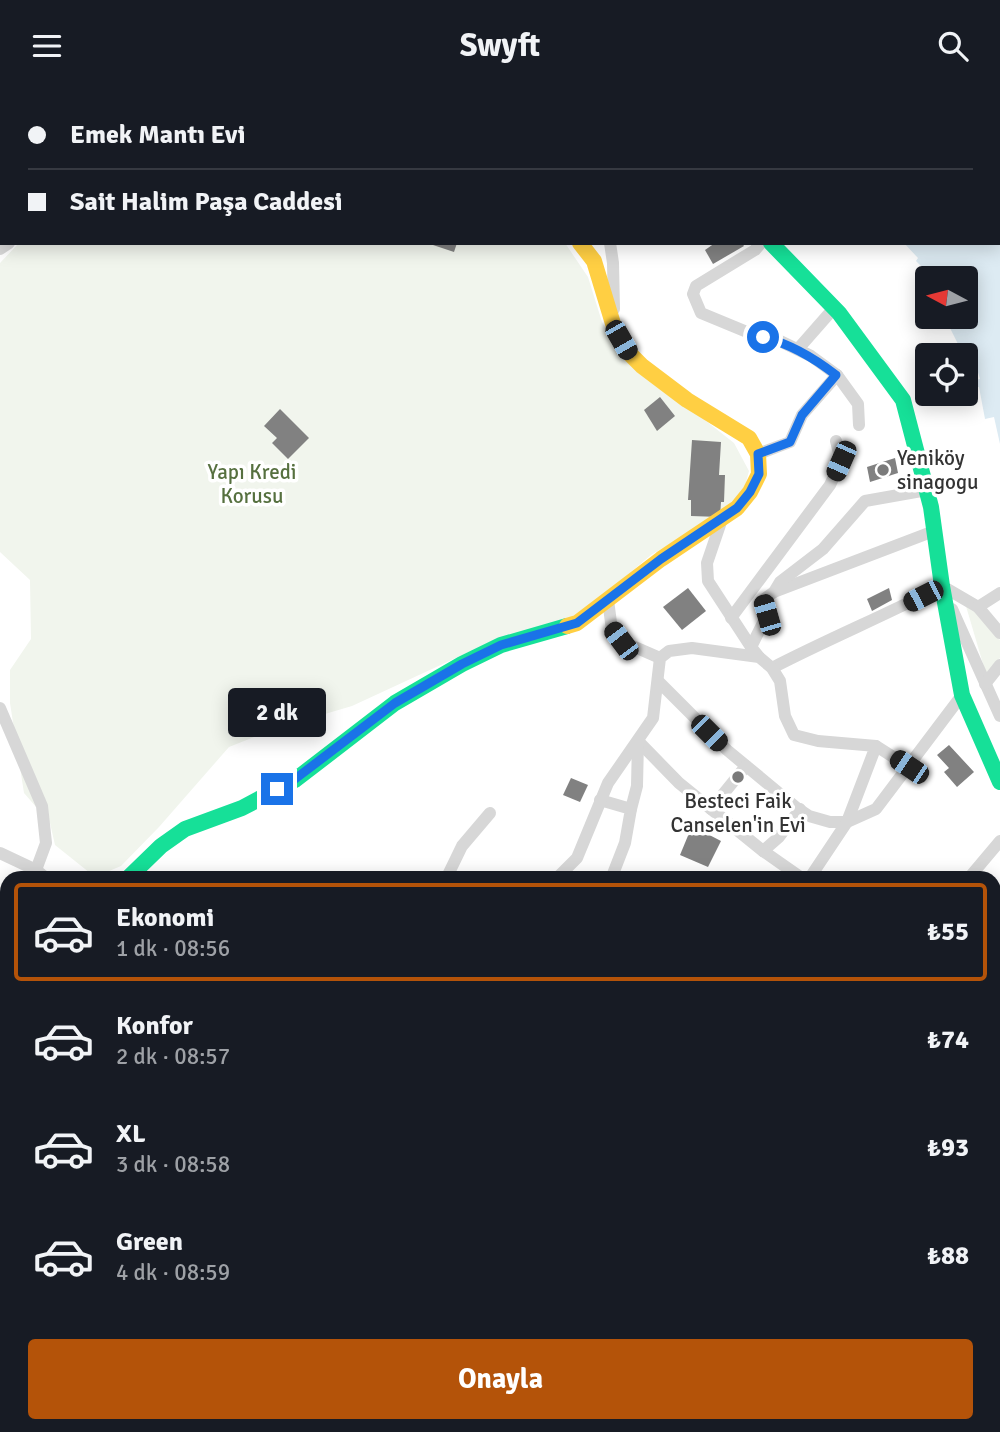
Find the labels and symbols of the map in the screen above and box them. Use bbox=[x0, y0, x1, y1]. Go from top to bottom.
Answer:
north arrow bbox=[915, 266, 978, 329]
car bbox=[602, 317, 641, 363]
route start bbox=[747, 321, 779, 353]
car bbox=[823, 438, 860, 484]
place label: Yeniköy sinagogu bbox=[897, 445, 979, 495]
park label: Yapı Kredi Korusu bbox=[208, 459, 296, 509]
marker: Yeniköy sinagogu bbox=[875, 462, 891, 478]
car bbox=[900, 577, 947, 615]
car bbox=[752, 592, 783, 638]
car bbox=[600, 618, 643, 664]
callout: 2 dk bbox=[228, 687, 326, 737]
car bbox=[687, 711, 732, 755]
car bbox=[886, 747, 933, 787]
marker: Besteci Faik Canselen'in Evi bbox=[730, 769, 746, 785]
route end bbox=[261, 773, 293, 805]
place label: Besteci Faik Canselen'in Evi bbox=[670, 788, 806, 838]

